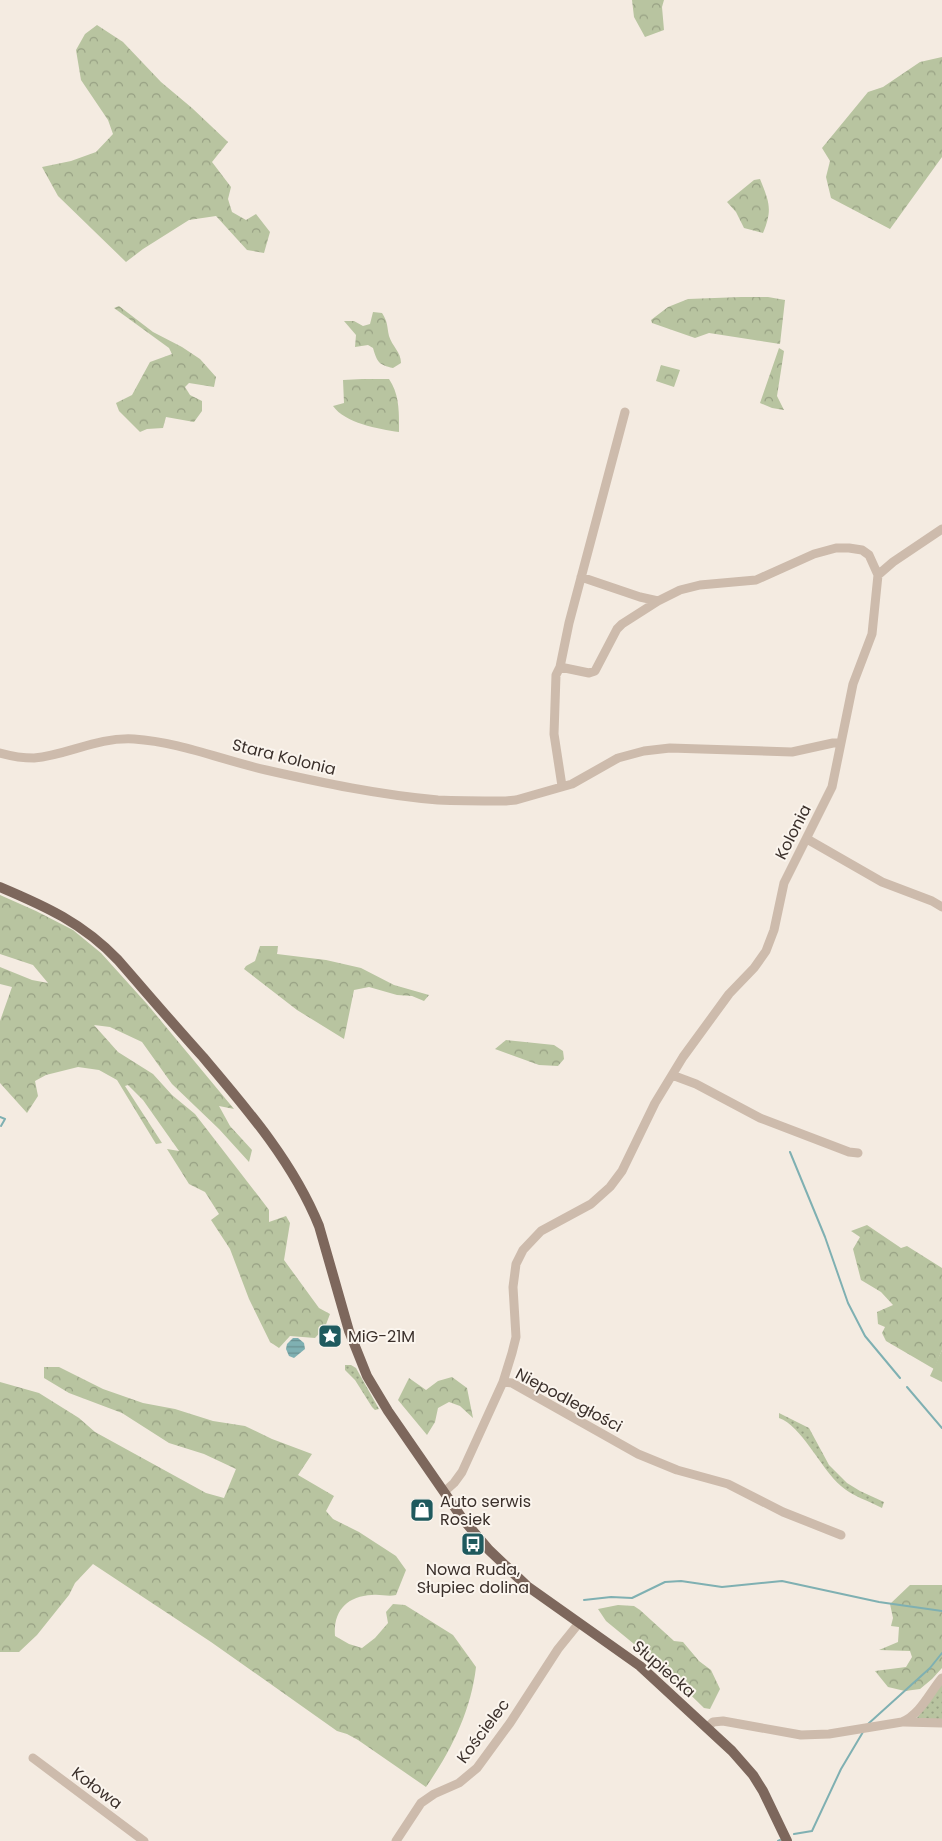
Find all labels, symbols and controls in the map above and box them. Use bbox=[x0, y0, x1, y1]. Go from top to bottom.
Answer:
street label: Stara Kolonia bbox=[230, 733, 338, 781]
street label: Kolonia bbox=[769, 800, 817, 864]
place icon: MiG-21M bbox=[317, 1323, 343, 1349]
place label: MiG-21M bbox=[348, 1325, 415, 1348]
street label: Niepodległości bbox=[512, 1362, 626, 1438]
place label: Auto serwis Rosiek bbox=[440, 1490, 531, 1531]
shop icon: Auto serwis Rosiek bbox=[409, 1497, 435, 1523]
bus stop icon: Nowa Ruda, Słupiec dolina bbox=[460, 1531, 486, 1557]
place label: Nowa Ruda, Słupiec dolina bbox=[417, 1558, 529, 1599]
street label: Słupiecka bbox=[627, 1635, 701, 1703]
street label: Kościelec bbox=[451, 1694, 515, 1768]
street label: Kołowa bbox=[67, 1761, 127, 1815]

